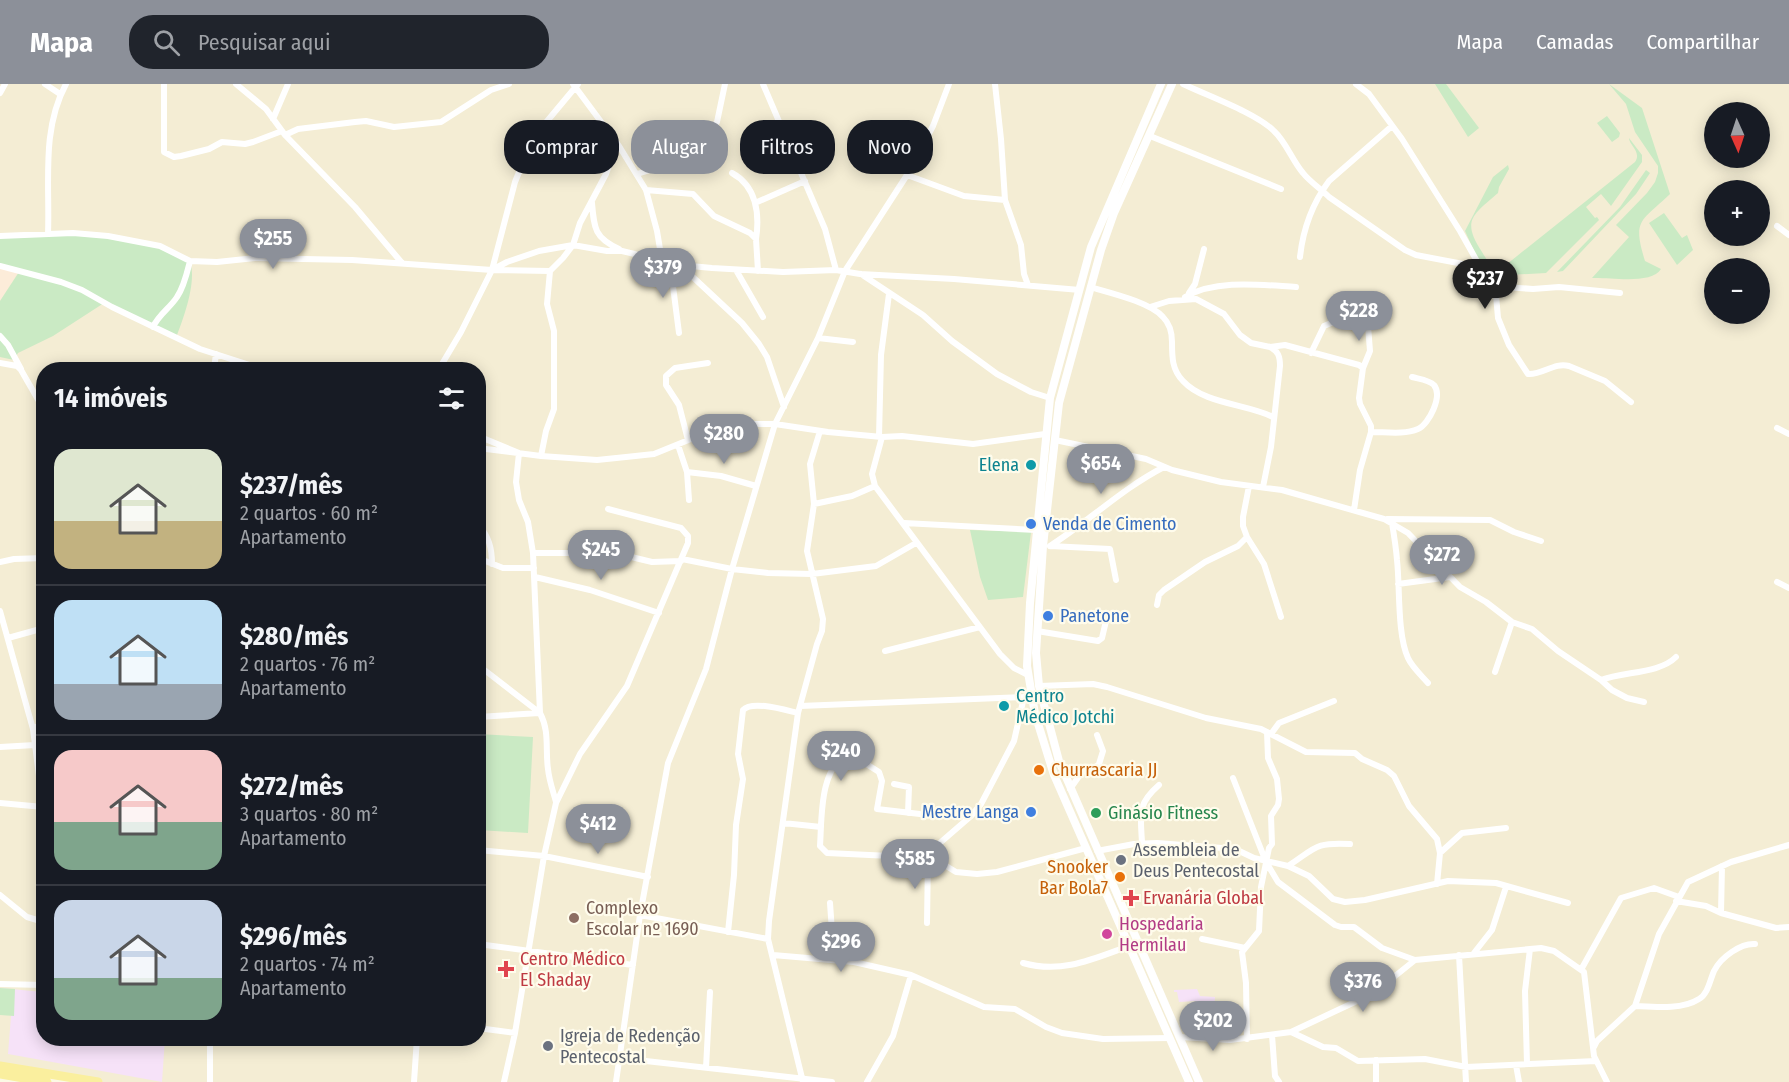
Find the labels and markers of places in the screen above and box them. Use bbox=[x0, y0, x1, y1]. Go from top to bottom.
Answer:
pin: $255 bbox=[237, 219, 309, 270]
pin: $379 bbox=[627, 248, 699, 299]
pin: $237 bbox=[1449, 259, 1521, 310]
pin: $228 bbox=[1323, 291, 1395, 342]
pin: $280 bbox=[688, 414, 760, 465]
pin: $654 bbox=[1065, 444, 1137, 495]
place label: Elena bbox=[979, 454, 1019, 476]
marker: Elena bbox=[1024, 458, 1038, 472]
place label: Venda de Cimento bbox=[1043, 513, 1177, 535]
marker: Venda de Cimento bbox=[1024, 517, 1038, 531]
pin: $245 bbox=[565, 530, 637, 581]
pin: $272 bbox=[1406, 535, 1478, 586]
place label: Panetone bbox=[1060, 605, 1129, 627]
marker: Panetone bbox=[1041, 609, 1055, 623]
place label: Centro Médico Jotchi bbox=[1016, 685, 1115, 728]
marker: Centro Médico Jotchi bbox=[997, 699, 1011, 713]
pin: $240 bbox=[805, 731, 877, 782]
place label: Churrascaria JJ bbox=[1051, 759, 1157, 781]
marker: Churrascaria JJ bbox=[1032, 763, 1046, 777]
place label: Mestre Langa bbox=[922, 801, 1019, 823]
place label: Ginásio Fitness bbox=[1108, 802, 1219, 824]
pin: $412 bbox=[562, 804, 634, 855]
marker: Mestre Langa bbox=[1024, 805, 1038, 819]
marker: Ginásio Fitness bbox=[1089, 806, 1103, 820]
pin: $585 bbox=[879, 839, 951, 890]
place label: Assembleia de Deus Pentecostal bbox=[1133, 839, 1259, 882]
marker: Assembleia de Deus Pentecostal bbox=[1114, 853, 1128, 867]
place label: Snooker Bar Bola7 bbox=[1039, 856, 1109, 899]
marker: Snooker Bar Bola7 bbox=[1113, 870, 1127, 884]
place label: Ervanária Global bbox=[1143, 887, 1264, 909]
marker: Ervanária Global bbox=[1124, 891, 1138, 905]
place label: Complexo Escolar nº 1690 bbox=[586, 897, 699, 940]
marker: Complexo Escolar nº 1690 bbox=[567, 911, 581, 925]
place label: Hospedaria Hermilau bbox=[1119, 913, 1204, 956]
pin: $296 bbox=[805, 922, 877, 973]
marker: Hospedaria Hermilau bbox=[1100, 927, 1114, 941]
place label: Centro Médico El Shaday bbox=[520, 948, 625, 991]
marker: Centro Médico El Shaday bbox=[497, 960, 515, 978]
pin: $376 bbox=[1327, 962, 1399, 1013]
pin: $202 bbox=[1177, 1001, 1249, 1052]
place label: Igreja de Redenção Pentecostal bbox=[560, 1025, 700, 1068]
marker: Igreja de Redenção Pentecostal bbox=[541, 1039, 555, 1053]

